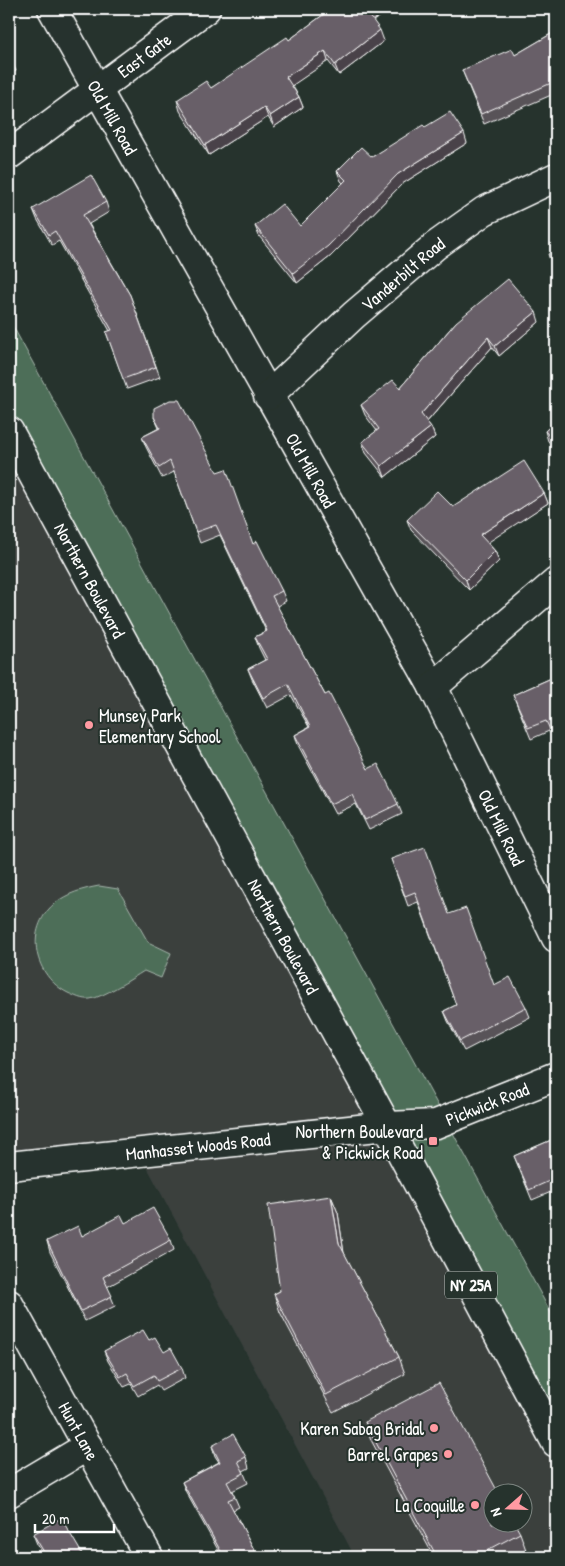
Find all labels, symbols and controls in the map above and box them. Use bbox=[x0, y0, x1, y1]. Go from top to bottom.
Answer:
street label: East Gate bbox=[112, 27, 176, 83]
street label: Old Mill Road bbox=[82, 75, 144, 159]
street label: Vanderbilt Road bbox=[355, 231, 449, 316]
street label: Old Mill Road bbox=[280, 428, 342, 512]
street label: Northern Boulevard bbox=[49, 518, 132, 642]
place label: Munsey Park Elementary School bbox=[99, 703, 221, 749]
marker: Munsey Park Elementary School bbox=[83, 719, 95, 731]
street label: Old Mill Road bbox=[472, 785, 531, 870]
street label: Northern Boulevard bbox=[242, 874, 325, 998]
street label: Pickwick Road bbox=[442, 1076, 532, 1132]
place label: Northern Boulevard & Pickwick Road bbox=[295, 1119, 423, 1165]
street label: Manhasset Woods Road bbox=[124, 1126, 271, 1166]
marker: Northern Boulevard & Pickwick Road bbox=[427, 1135, 439, 1147]
road number: NY 25A bbox=[445, 1272, 497, 1298]
street label: Hunt Lane bbox=[53, 1397, 105, 1465]
place label: Karen Sabag Bridal bbox=[300, 1416, 424, 1441]
marker: Karen Sabag Bridal bbox=[428, 1422, 440, 1434]
place label: Barrel Grapes bbox=[347, 1442, 438, 1467]
marker: Barrel Grapes bbox=[442, 1448, 454, 1460]
north arrow bbox=[482, 1484, 532, 1534]
place label: La Coquille bbox=[396, 1493, 465, 1518]
marker: La Coquille bbox=[469, 1499, 481, 1511]
scale bar bbox=[35, 1501, 114, 1533]
text: N bbox=[485, 1505, 506, 1519]
text: 20 m bbox=[42, 1508, 69, 1529]

